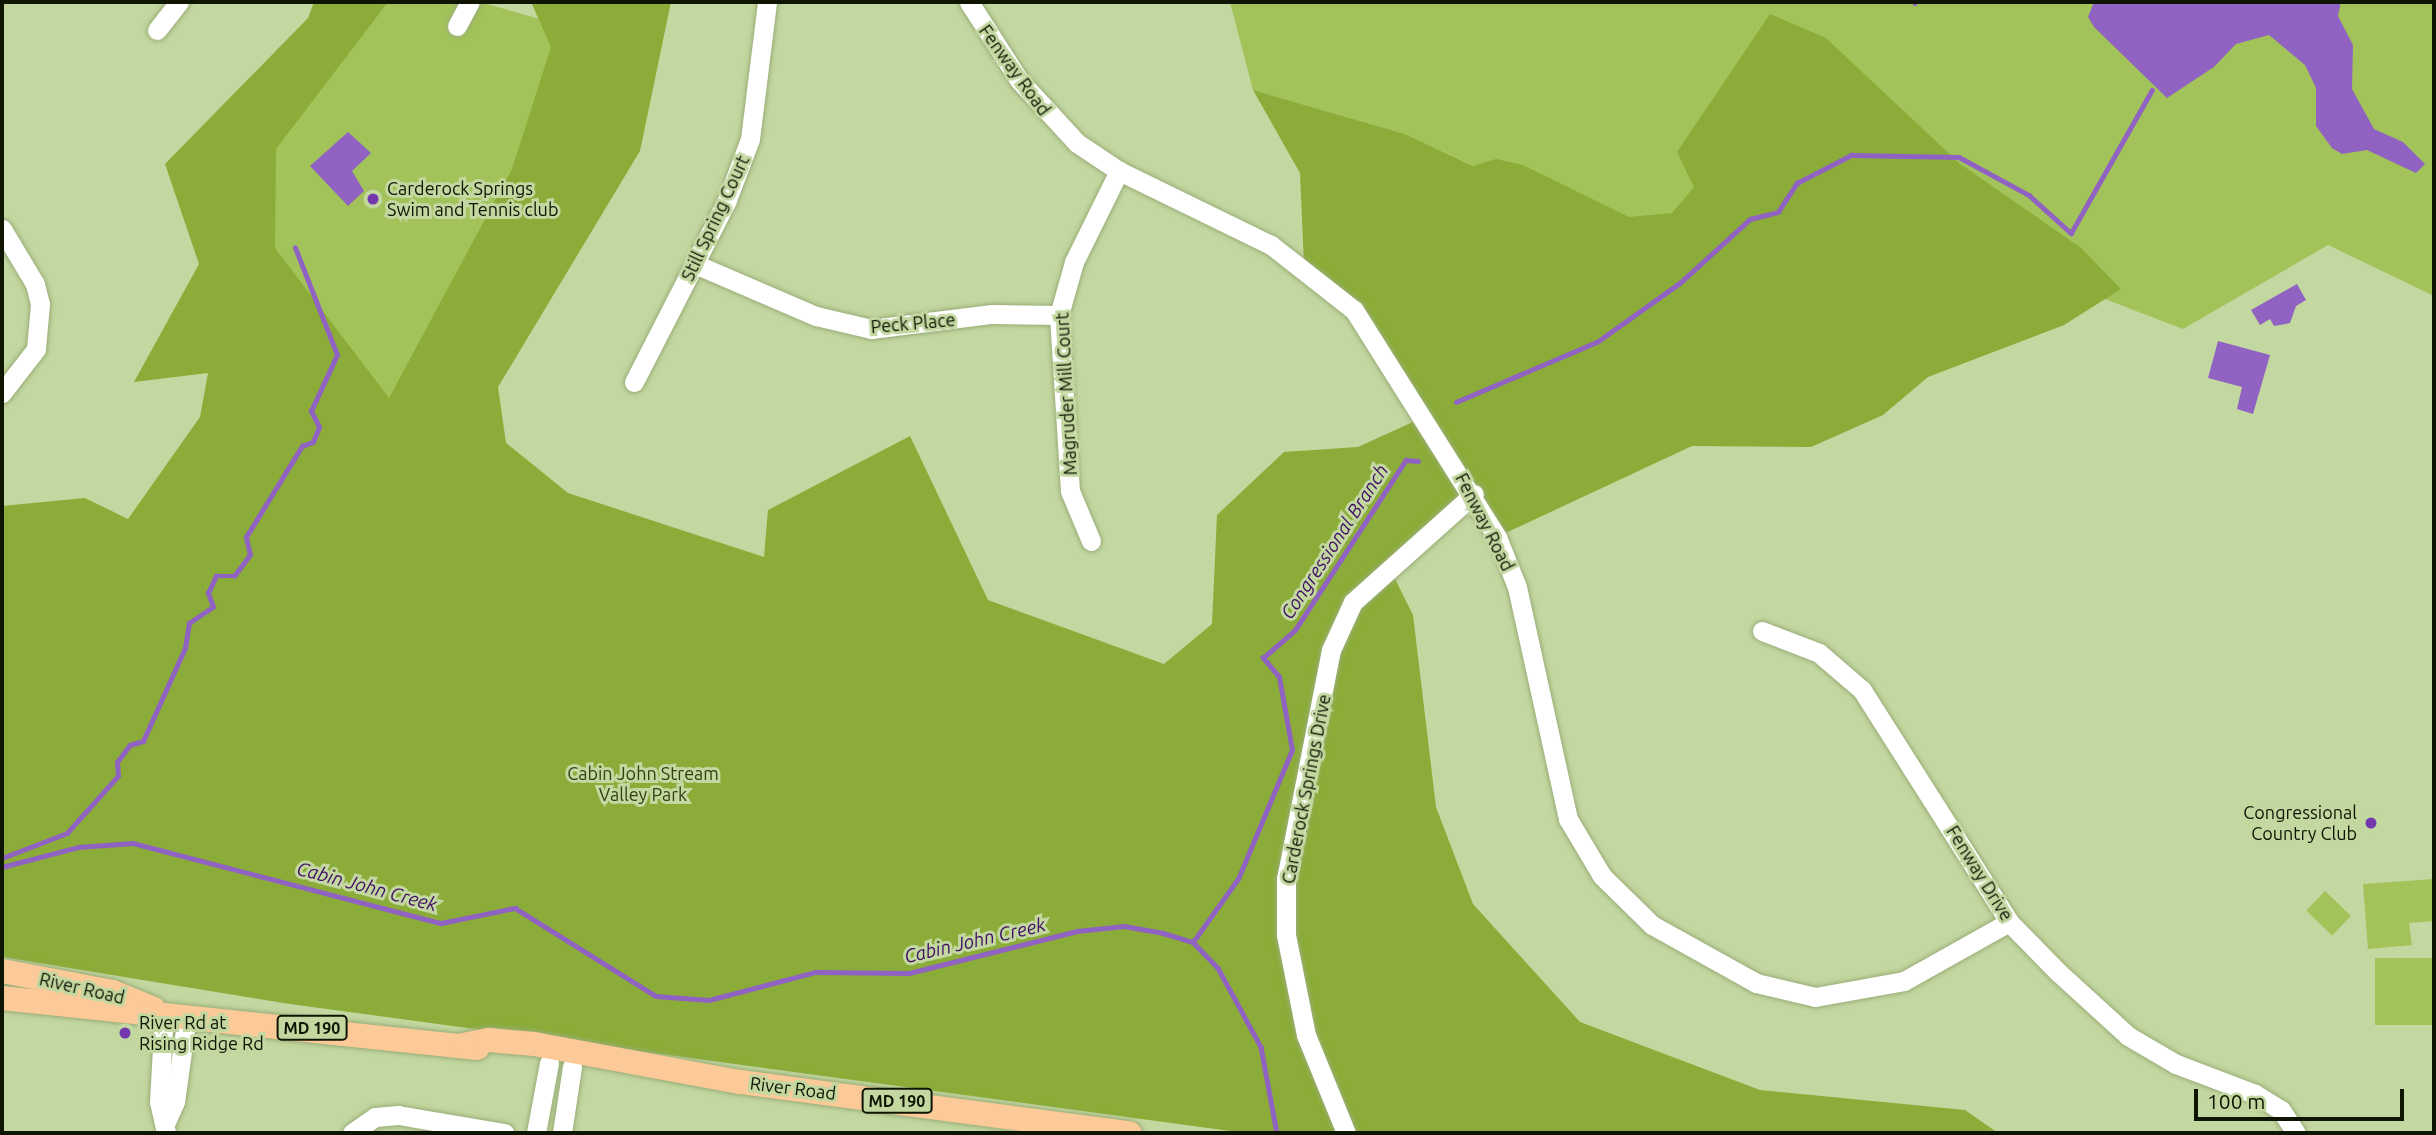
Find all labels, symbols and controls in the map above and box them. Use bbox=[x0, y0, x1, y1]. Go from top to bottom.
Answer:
street label: Fenway Road bbox=[975, 20, 1055, 120]
street label: Still Spring Court bbox=[676, 152, 754, 284]
place label: Carderock Springs Swim and Tennis club bbox=[387, 178, 558, 220]
marker: Carderock Springs Swim and Tennis club bbox=[365, 191, 381, 207]
street label: Peck Place bbox=[870, 309, 956, 337]
street label: Magruder Mill Court bbox=[1051, 312, 1081, 476]
water label: Congressional Branch bbox=[1276, 460, 1394, 624]
street label: Fenway Road bbox=[1451, 469, 1519, 575]
street label: Carderock Springs Drive bbox=[1277, 692, 1335, 886]
park label: Cabin John Stream Valley Park bbox=[567, 763, 719, 806]
place label: Congressional Country Club bbox=[2243, 802, 2357, 844]
marker: Congressional Country Club bbox=[2363, 815, 2379, 831]
street label: Fenway Drive bbox=[1942, 821, 2018, 925]
water label: Cabin John Creek bbox=[294, 857, 440, 917]
water label: Cabin John Creek bbox=[902, 914, 1048, 968]
street label: River Road bbox=[37, 968, 127, 1008]
place label: River Rd at Rising Ridge Rd bbox=[139, 1012, 264, 1054]
road number: MD 190 bbox=[275, 1016, 349, 1040]
marker: River Rd at Rising Ridge Rd bbox=[117, 1025, 133, 1041]
street label: River Road bbox=[749, 1072, 837, 1104]
scale bar bbox=[2198, 1076, 2408, 1120]
road number: MD 190 bbox=[860, 1088, 934, 1114]
text: 100 m bbox=[2207, 1089, 2265, 1113]

